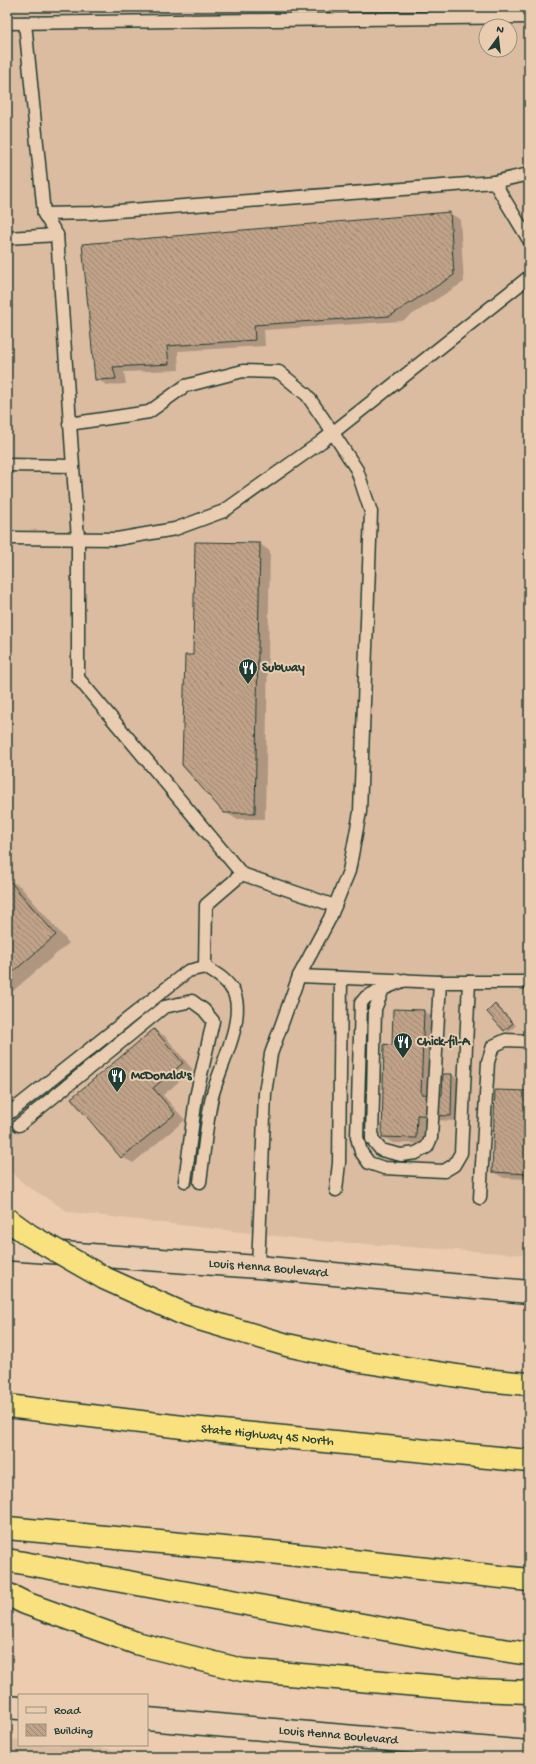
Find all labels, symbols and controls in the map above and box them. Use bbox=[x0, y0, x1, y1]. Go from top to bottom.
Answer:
north arrow bbox=[478, 18, 518, 58]
text: N bbox=[495, 24, 505, 37]
restaurant icon: Subway bbox=[237, 657, 259, 685]
place label: Subway bbox=[262, 661, 305, 676]
restaurant icon: Chick-fil-A bbox=[392, 1031, 414, 1059]
place label: Chick-fil-A bbox=[416, 1034, 471, 1050]
restaurant icon: McDonald's bbox=[106, 1065, 128, 1093]
place label: McDonald's bbox=[131, 1069, 193, 1084]
street label: Louis Henna Boulevard bbox=[208, 1256, 330, 1281]
street label: State Highway 45 North bbox=[200, 1422, 334, 1449]
legend bbox=[18, 1694, 148, 1746]
text: Road bbox=[54, 1705, 81, 1719]
street label: Louis Henna Boulevard bbox=[278, 1723, 400, 1748]
text: Building bbox=[53, 1725, 93, 1739]

